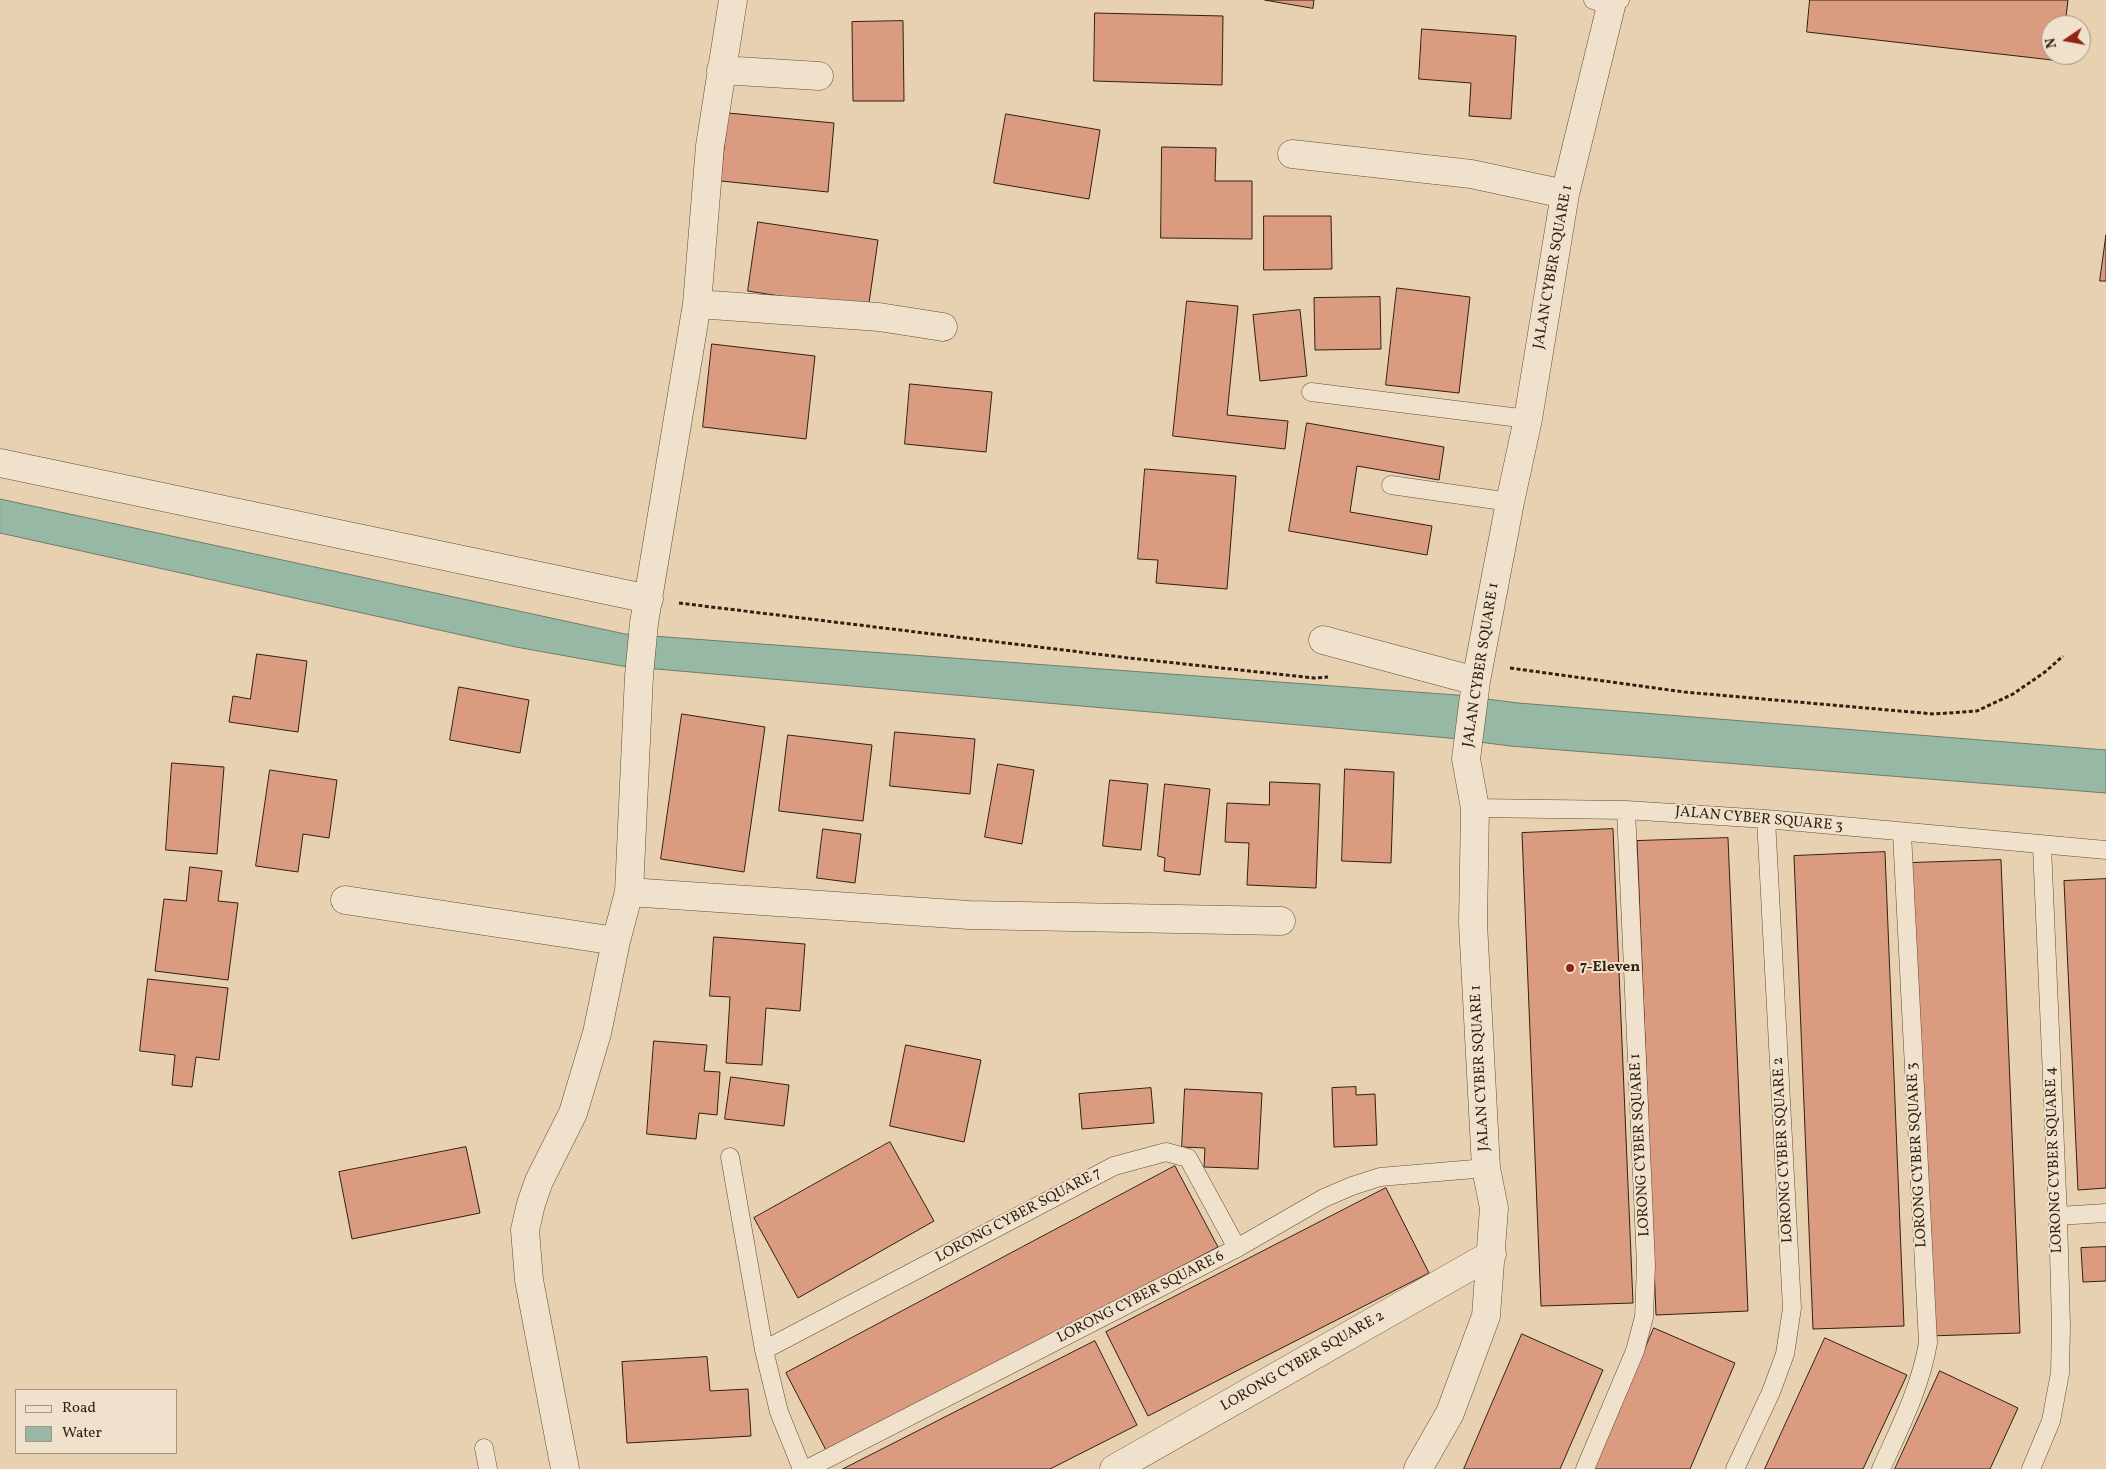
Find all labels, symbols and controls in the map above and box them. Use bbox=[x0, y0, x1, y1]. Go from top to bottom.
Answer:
north arrow bbox=[2041, 15, 2091, 65]
text: N bbox=[2041, 36, 2062, 50]
street label: JALAN CYBER SQUARE 1 bbox=[1531, 183, 1577, 351]
street label: JALAN CYBER SQUARE 1 bbox=[1460, 581, 1504, 749]
street label: JALAN CYBER SQUARE 3 bbox=[1674, 804, 1844, 836]
place label: 7-Eleven bbox=[1580, 959, 1640, 977]
marker: 7-Eleven bbox=[1564, 962, 1576, 974]
street label: JALAN CYBER SQUARE 1 bbox=[1468, 984, 1494, 1152]
street label: LORONG CYBER SQUARE 1 bbox=[1627, 1053, 1655, 1237]
street label: LORONG CYBER SQUARE 2 bbox=[1770, 1057, 1798, 1243]
street label: LORONG CYBER SQUARE 3 bbox=[1904, 1062, 1932, 1248]
street label: LORONG CYBER SQUARE 4 bbox=[2043, 1066, 2067, 1254]
street label: LORONG CYBER SQUARE 7 bbox=[933, 1165, 1105, 1267]
street label: LORONG CYBER SQUARE 6 bbox=[1054, 1248, 1228, 1348]
street label: LORONG CYBER SQUARE 2 bbox=[1218, 1308, 1388, 1416]
legend bbox=[15, 1389, 178, 1454]
text: Road bbox=[62, 1398, 96, 1419]
text: Water bbox=[62, 1423, 102, 1444]

